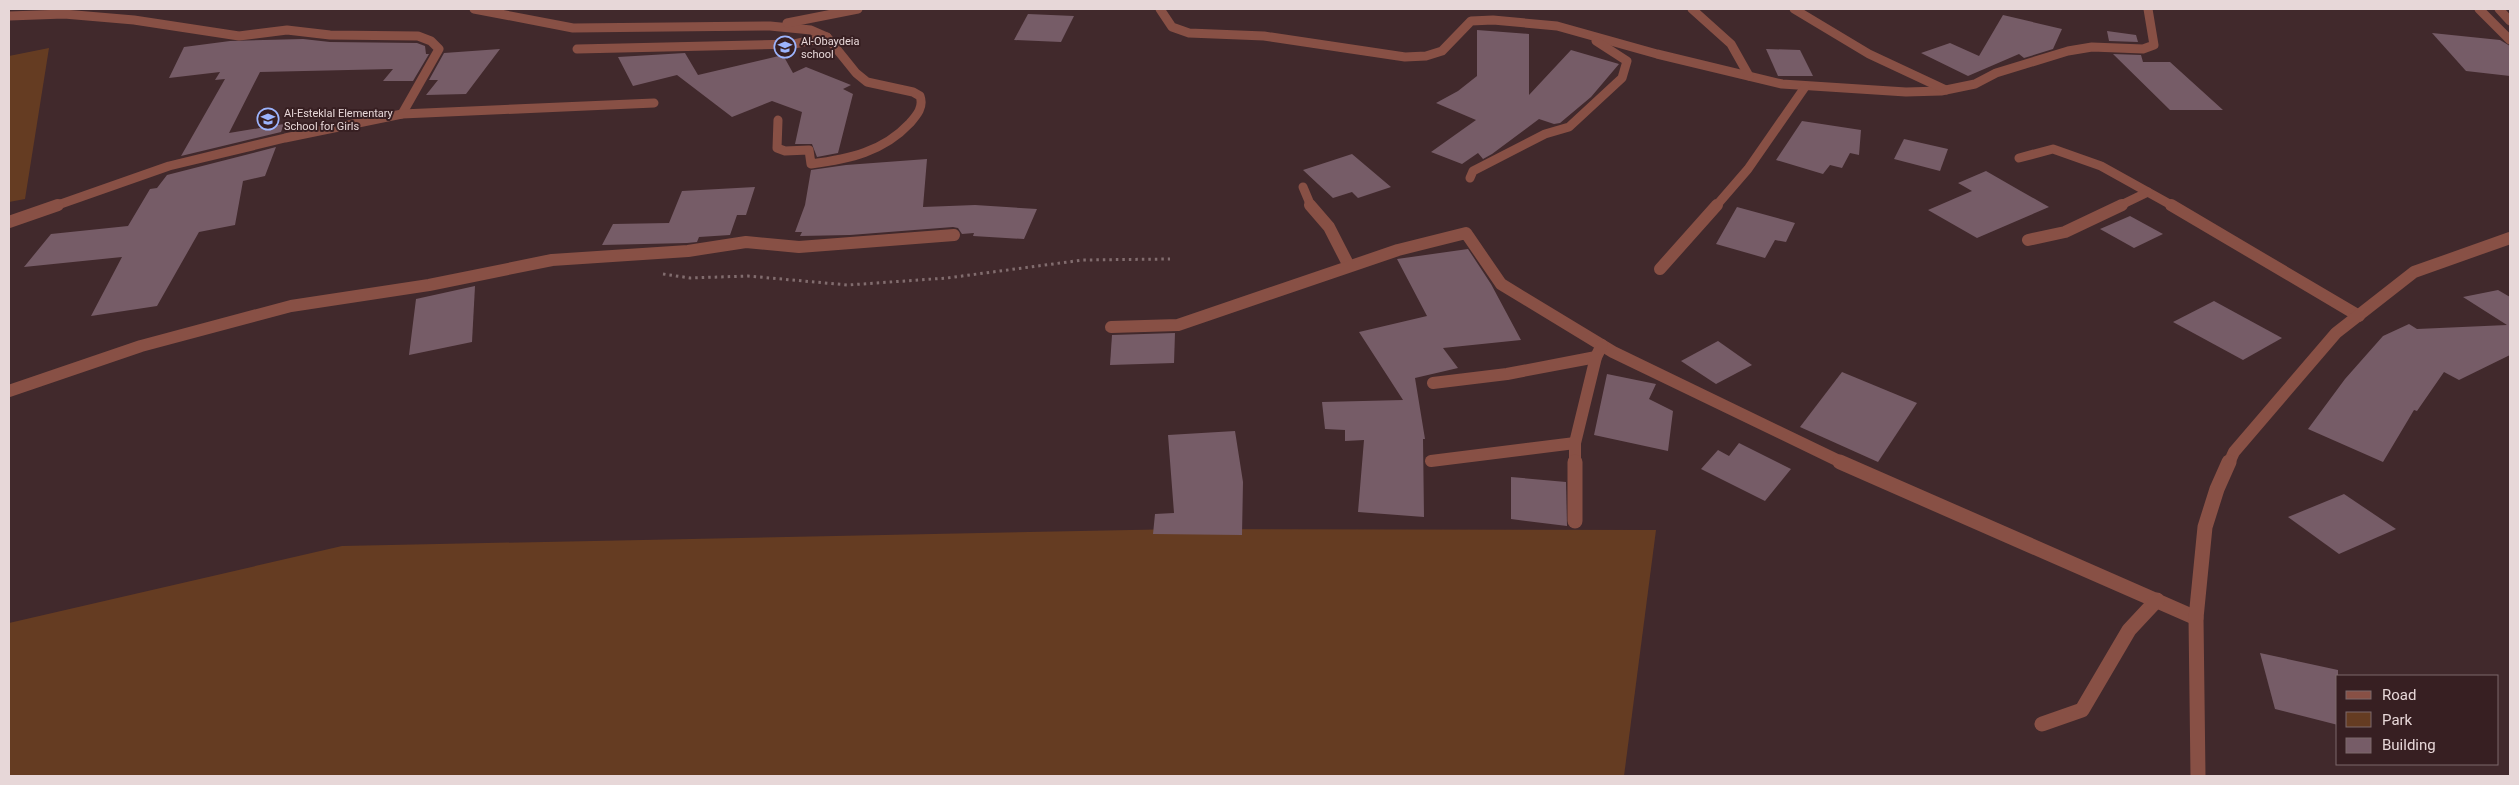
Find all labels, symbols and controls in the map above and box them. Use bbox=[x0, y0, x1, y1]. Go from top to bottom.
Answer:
school or university icon: Al-Obaydeia school bbox=[773, 35, 797, 59]
place label: Al-Obaydeia school bbox=[801, 35, 859, 61]
school or university icon: Al-Esteklal Elementary School for Girls bbox=[256, 107, 280, 131]
place label: Al-Esteklal Elementary School for Girls bbox=[284, 107, 394, 133]
legend bbox=[2336, 675, 2499, 765]
text: Road bbox=[2382, 686, 2416, 704]
text: Park bbox=[2382, 711, 2413, 729]
text: Building bbox=[2382, 736, 2436, 754]

